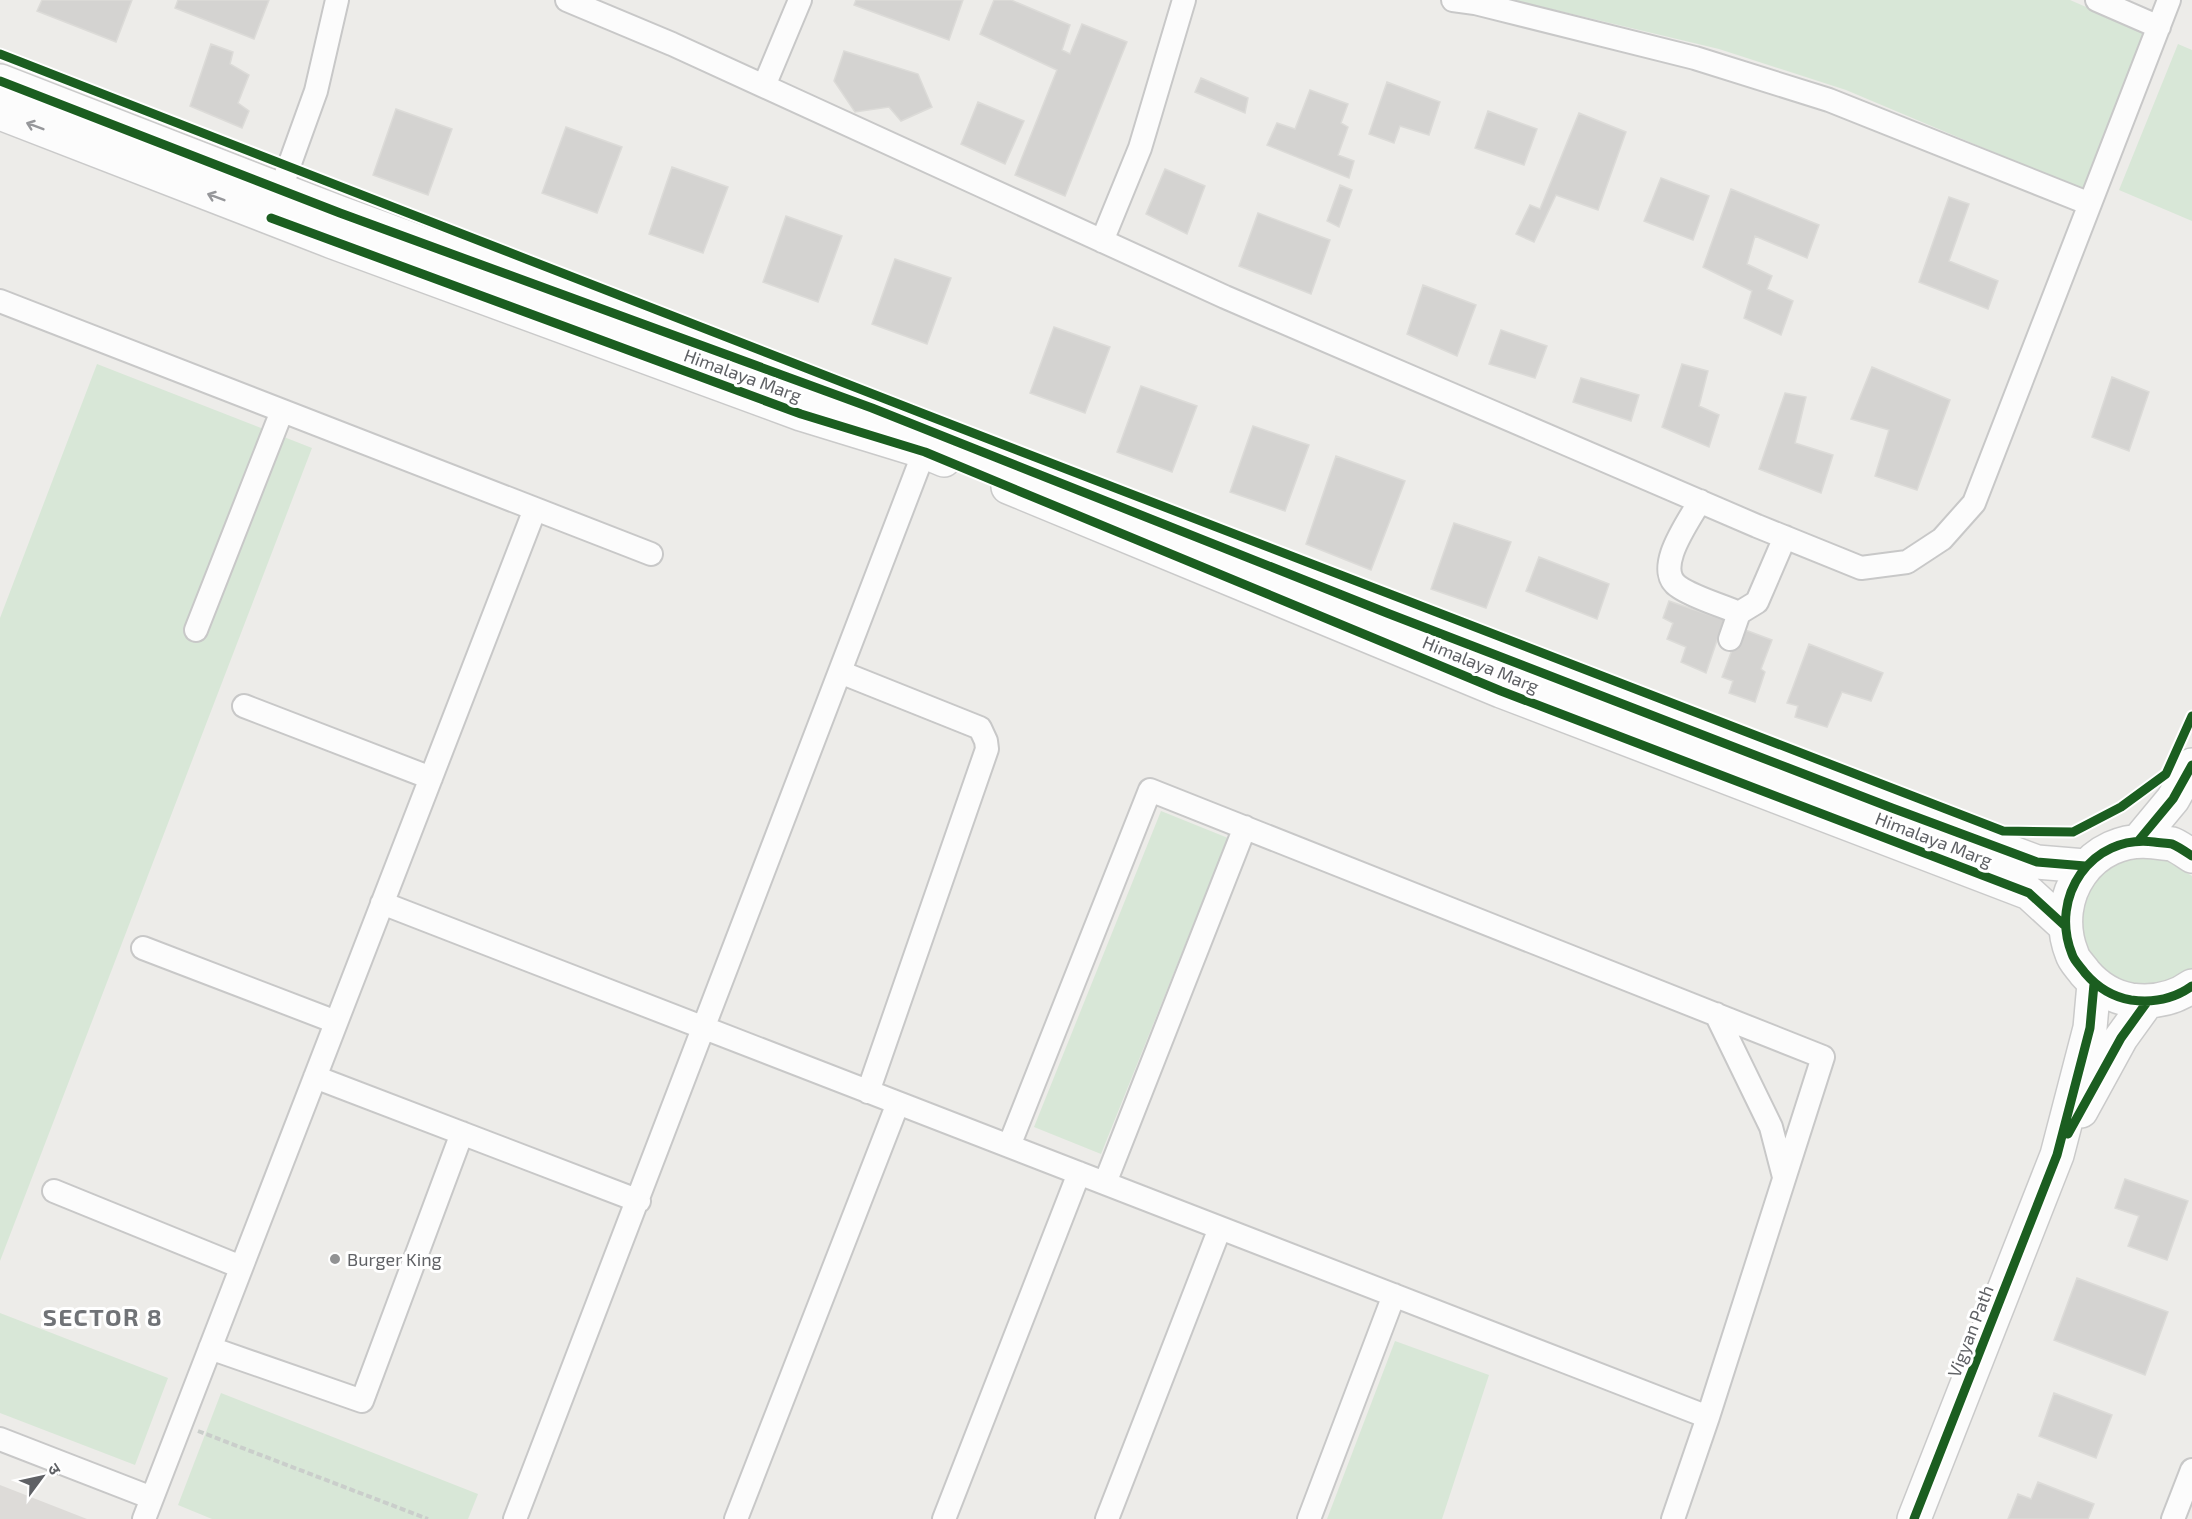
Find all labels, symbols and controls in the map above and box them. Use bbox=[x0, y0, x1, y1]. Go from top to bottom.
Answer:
one-way arrow bbox=[26, 120, 44, 131]
one-way arrow bbox=[208, 191, 226, 202]
street label: Himalaya Marg bbox=[681, 344, 805, 406]
street label: Himalaya Marg bbox=[1420, 631, 1542, 697]
street label: Himalaya Marg bbox=[1872, 807, 1996, 871]
place label: Burger King bbox=[347, 1248, 442, 1270]
marker: Burger King bbox=[328, 1252, 342, 1266]
street label: Vigyan Path bbox=[1942, 1282, 1998, 1380]
district label: SECTOR 8 bbox=[43, 1302, 163, 1331]
north arrow bbox=[12, 1447, 72, 1507]
text: उ bbox=[44, 1459, 66, 1478]

